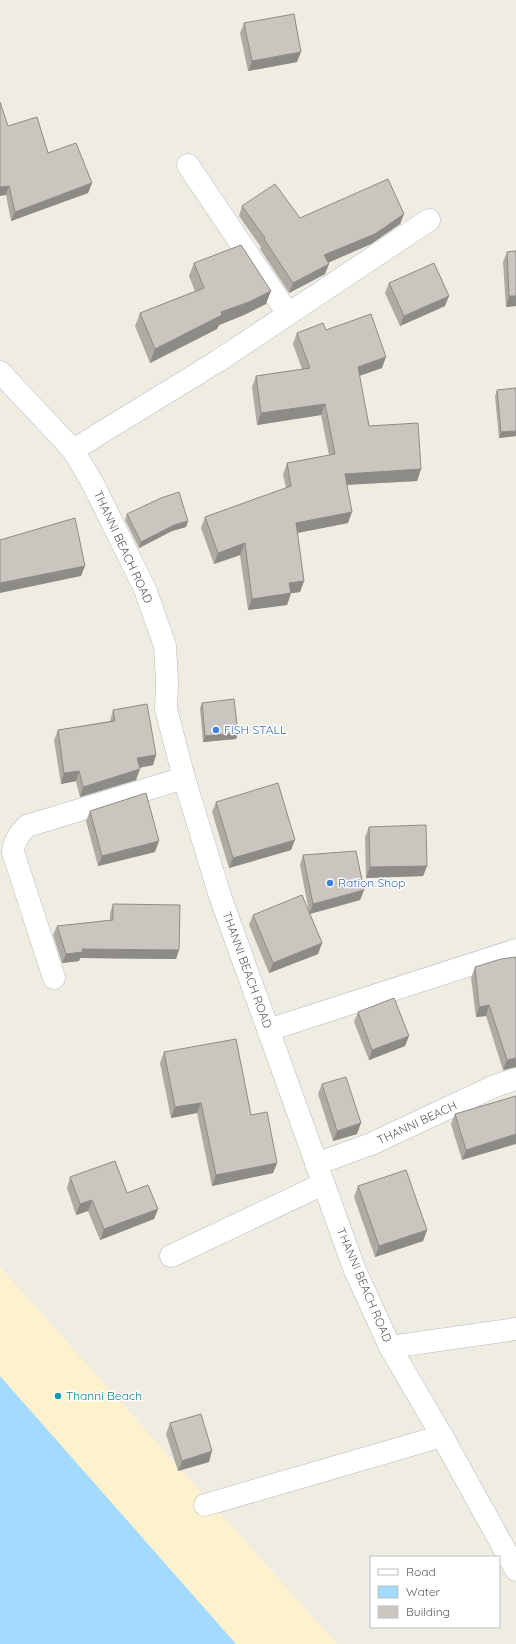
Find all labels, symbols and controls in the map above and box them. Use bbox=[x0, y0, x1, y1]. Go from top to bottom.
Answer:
street label: THANNI BEACH ROAD bbox=[91, 488, 156, 606]
place label: FISH STALL bbox=[224, 722, 287, 737]
marker: FISH STALL bbox=[211, 725, 221, 735]
place label: Ration Shop bbox=[338, 875, 406, 890]
marker: Ration Shop bbox=[325, 878, 335, 888]
street label: THANNI BEACH ROAD bbox=[219, 910, 276, 1030]
street label: THANNI BEACH bbox=[375, 1098, 459, 1148]
street label: THANNI BEACH ROAD bbox=[334, 1225, 396, 1345]
place label: Thanni Beach bbox=[66, 1388, 142, 1403]
marker: Thanni Beach bbox=[53, 1391, 63, 1401]
legend bbox=[370, 1556, 500, 1628]
text: Road bbox=[406, 1564, 436, 1579]
text: Water bbox=[406, 1584, 441, 1599]
text: Building bbox=[406, 1604, 450, 1619]

